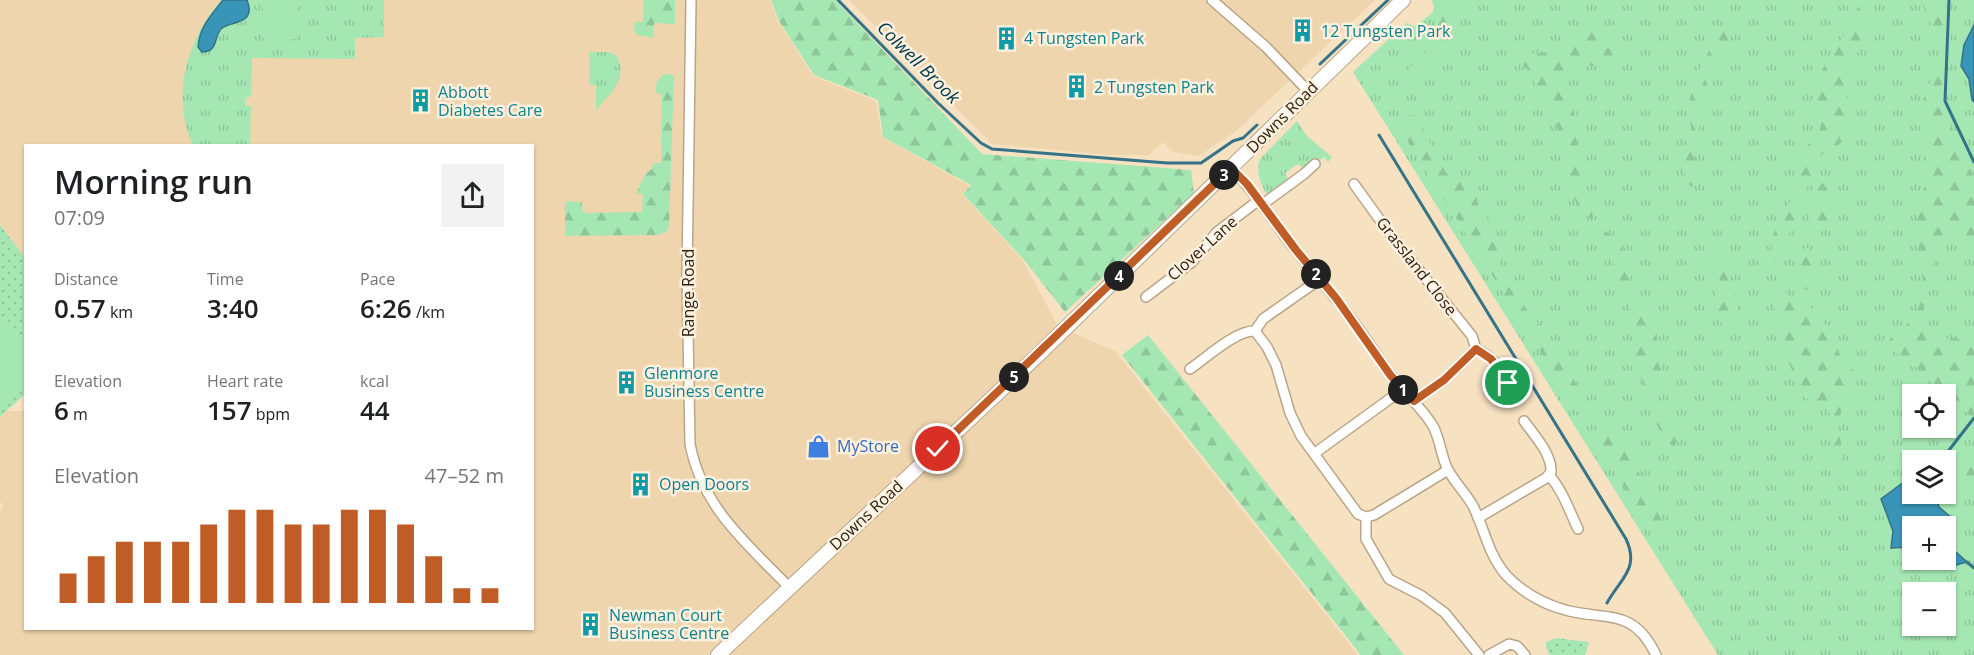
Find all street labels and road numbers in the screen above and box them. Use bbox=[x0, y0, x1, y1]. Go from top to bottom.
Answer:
street label: Downs Road bbox=[1241, 76, 1323, 158]
street label: Clover Lane bbox=[1162, 211, 1242, 285]
street label: Grassland Close bbox=[1372, 212, 1462, 320]
street label: Range Road bbox=[677, 249, 699, 337]
street label: Downs Road bbox=[824, 475, 908, 555]

